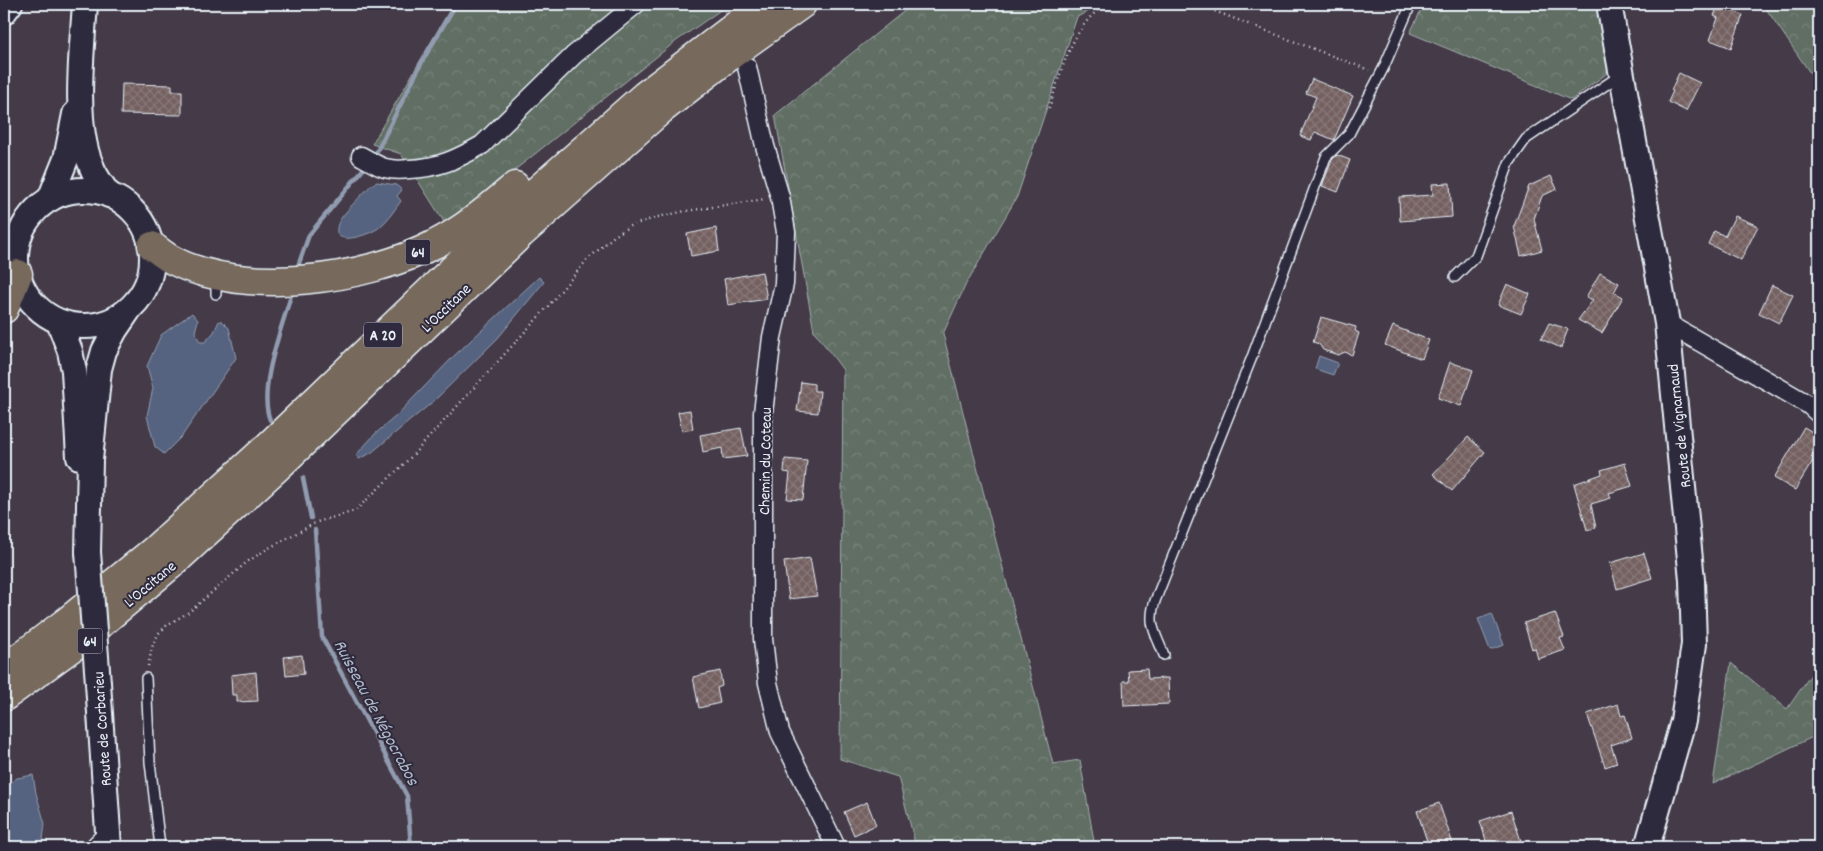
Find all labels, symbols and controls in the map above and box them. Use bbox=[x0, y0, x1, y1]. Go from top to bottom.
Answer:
road number: 64 bbox=[406, 240, 430, 264]
street label: L'Occitane bbox=[416, 279, 477, 339]
road number: A 20 bbox=[364, 322, 402, 348]
street label: Route de Vignarnaud bbox=[1663, 363, 1698, 489]
street label: Chemin du Coteau bbox=[754, 407, 779, 515]
street label: L'Occitane bbox=[119, 556, 182, 614]
road number: 64 bbox=[78, 628, 102, 654]
water label: Ruisseau de Négocrabos bbox=[326, 636, 424, 791]
street label: Route de Corbarieu bbox=[88, 671, 119, 787]

